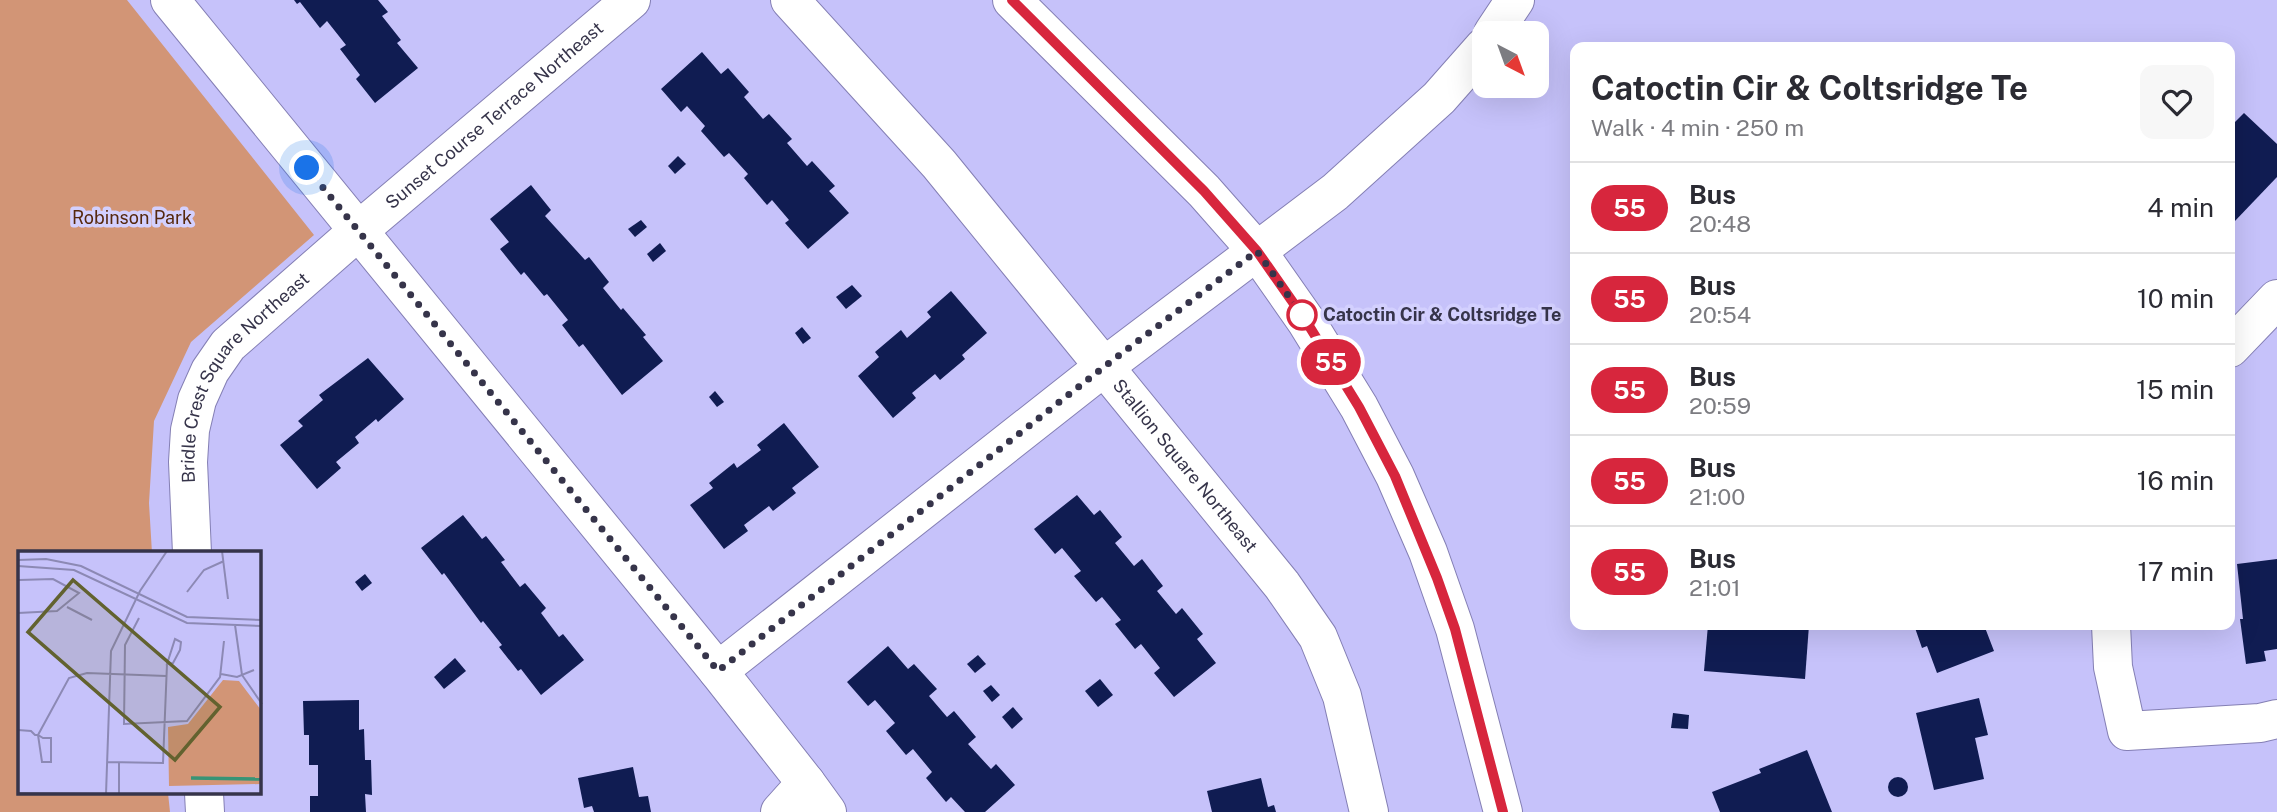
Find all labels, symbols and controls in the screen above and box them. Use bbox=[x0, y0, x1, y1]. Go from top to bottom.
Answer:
street label: Sunset Course Terrace Northeast bbox=[381, 17, 607, 213]
north arrow bbox=[1472, 21, 1549, 98]
map controls bbox=[1472, 21, 1549, 98]
button: heart bbox=[2140, 65, 2214, 139]
text: Catoctin Cir & Coltsridge Te bbox=[1591, 69, 2028, 107]
text: Walk · 4 min · 250 m bbox=[1591, 114, 1804, 141]
your location bbox=[289, 150, 324, 185]
text: Bus bbox=[1689, 179, 1736, 210]
text: 4 min bbox=[2147, 192, 2214, 223]
text: 55 bbox=[1613, 194, 1646, 222]
park label: Robinson Park bbox=[72, 207, 192, 228]
text: 20:48 bbox=[1689, 210, 1751, 237]
street label: Bridle Crest Square Northeast bbox=[177, 268, 313, 484]
text: Bus bbox=[1689, 270, 1736, 301]
text: 10 min bbox=[2137, 283, 2214, 314]
text: 55 bbox=[1613, 285, 1646, 313]
marker: Catoctin Cir & Coltsridge Te bbox=[1287, 300, 1317, 330]
text: 20:54 bbox=[1689, 301, 1751, 328]
place label: Catoctin Cir & Coltsridge Te bbox=[1323, 304, 1561, 325]
line badge: 55 bbox=[1300, 339, 1362, 385]
text: 55 bbox=[1315, 348, 1347, 376]
text: Bus bbox=[1689, 361, 1736, 392]
text: 15 min bbox=[2136, 374, 2214, 405]
street label: Stallion Square Northeast bbox=[1109, 375, 1262, 556]
text: 55 bbox=[1613, 376, 1646, 404]
text: 20:59 bbox=[1689, 392, 1751, 419]
text: Bus bbox=[1689, 452, 1736, 483]
text: 16 min bbox=[2137, 465, 2214, 496]
text: 55 bbox=[1613, 467, 1646, 495]
text: 21:00 bbox=[1689, 483, 1745, 510]
text: Bus bbox=[1689, 543, 1736, 574]
inset map bbox=[18, 551, 261, 794]
text: 17 min bbox=[2137, 556, 2214, 587]
text: 55 bbox=[1613, 558, 1646, 586]
text: 21:01 bbox=[1689, 574, 1741, 601]

